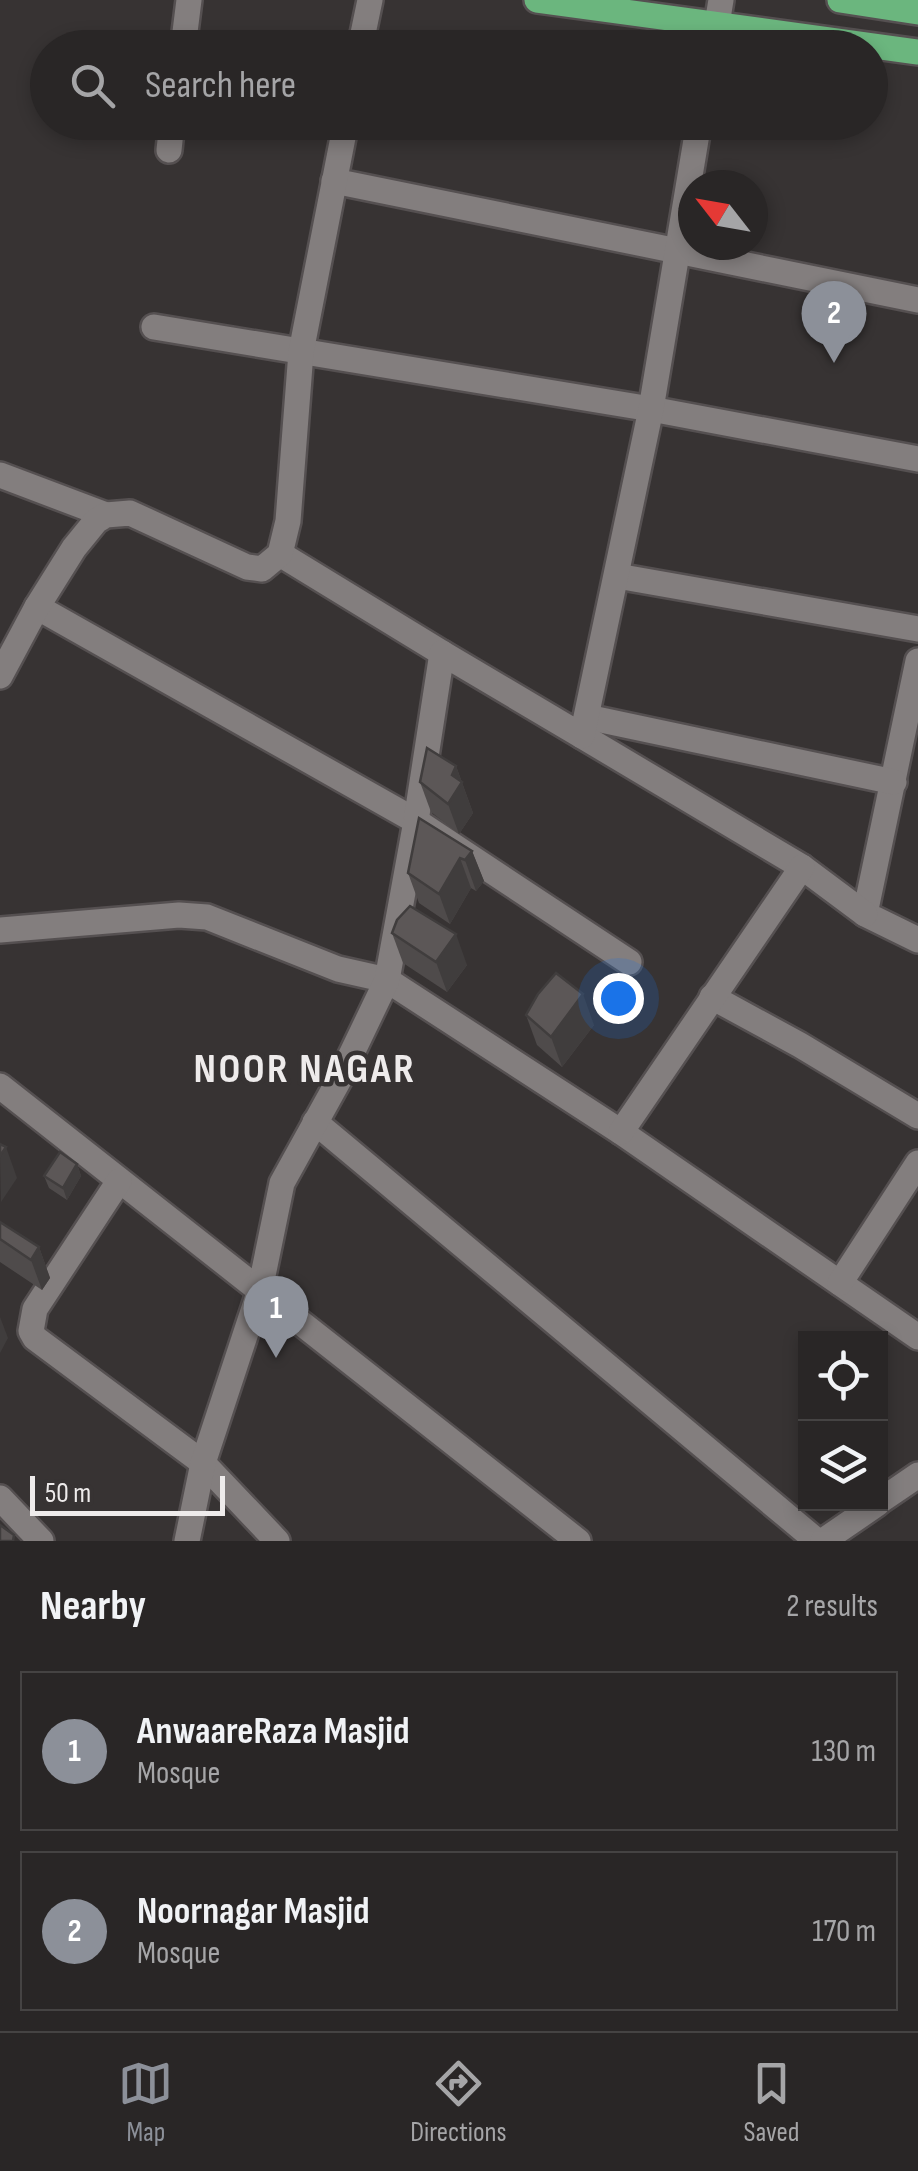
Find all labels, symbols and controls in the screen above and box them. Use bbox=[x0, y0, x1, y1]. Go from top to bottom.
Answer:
search box bbox=[30, 30, 888, 140]
icon: search bbox=[65, 58, 120, 113]
text: Search here bbox=[145, 63, 296, 108]
north arrow bbox=[678, 170, 768, 260]
pin: 2 bbox=[802, 280, 866, 363]
your location bbox=[593, 973, 644, 1024]
district label: NOOR NAGAR bbox=[194, 1044, 416, 1095]
pin: 1 bbox=[244, 1276, 308, 1358]
map controls bbox=[798, 1331, 888, 1511]
button: locate bbox=[798, 1331, 888, 1421]
button: layers bbox=[798, 1421, 888, 1511]
scale bar bbox=[30, 1471, 225, 1516]
text: 50 m bbox=[45, 1477, 91, 1510]
text: Nearby bbox=[40, 1581, 146, 1632]
text: 2 results bbox=[786, 1587, 878, 1626]
text: AnwaareRaza Masjid bbox=[137, 1709, 410, 1754]
text: 1 bbox=[68, 1732, 81, 1771]
text: 130 m bbox=[811, 1732, 876, 1771]
text: Mosque bbox=[137, 1754, 220, 1793]
text: Noornagar Masjid bbox=[137, 1889, 369, 1934]
text: 2 bbox=[67, 1912, 82, 1951]
text: 170 m bbox=[812, 1912, 876, 1951]
text: Mosque bbox=[137, 1934, 220, 1973]
tab: Map bbox=[118, 2056, 173, 2149]
tab: Directions bbox=[410, 2056, 507, 2149]
tab: Saved bbox=[743, 2056, 800, 2149]

